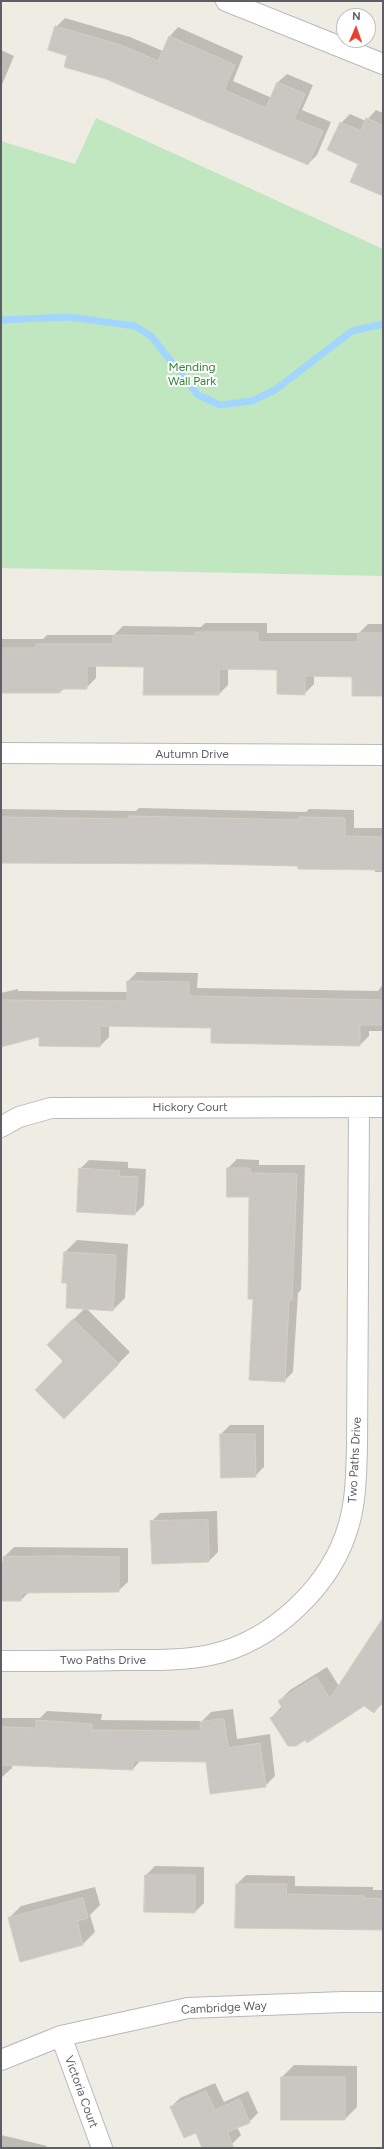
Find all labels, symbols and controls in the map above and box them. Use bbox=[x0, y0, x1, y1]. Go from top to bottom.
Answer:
north arrow bbox=[336, 8, 376, 48]
text: N bbox=[352, 10, 361, 23]
park label: Mending Wall Park bbox=[168, 360, 216, 388]
street label: Autumn Drive bbox=[155, 747, 229, 761]
street label: Hickory Court bbox=[152, 1100, 228, 1114]
street label: Two Paths Drive bbox=[346, 1417, 364, 1503]
street label: Two Paths Drive bbox=[60, 1653, 146, 1667]
street label: Cambridge Way bbox=[181, 1999, 267, 2017]
street label: Victoria Court bbox=[61, 2054, 101, 2130]

